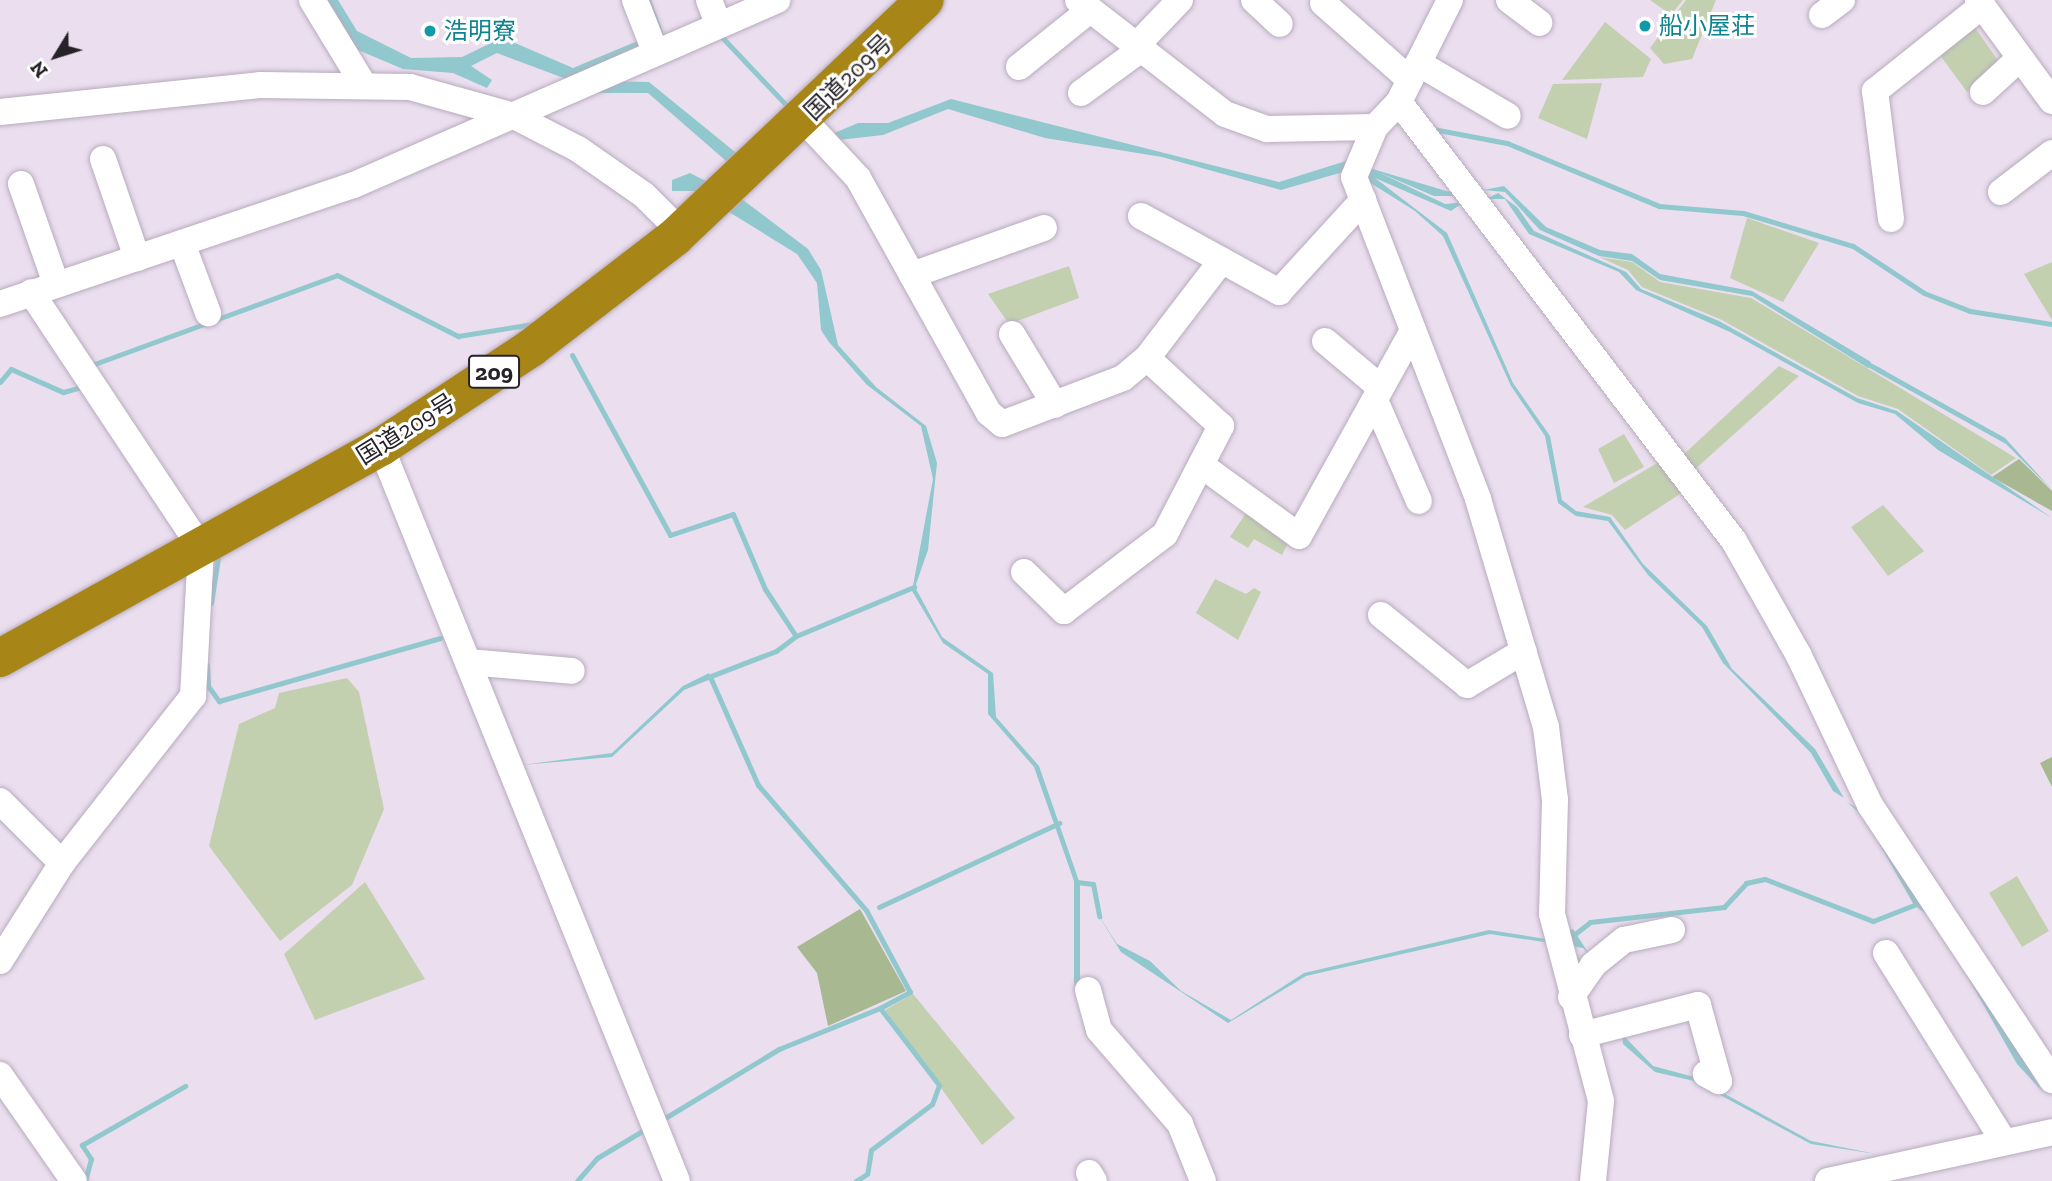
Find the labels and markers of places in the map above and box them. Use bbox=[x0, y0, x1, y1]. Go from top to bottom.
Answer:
place label: 船小屋荘 bbox=[1659, 12, 1755, 40]
place label: 浩明寮 bbox=[444, 17, 516, 45]
marker: 船小屋荘 bbox=[1637, 18, 1653, 34]
marker: 浩明寮 bbox=[422, 23, 438, 39]

